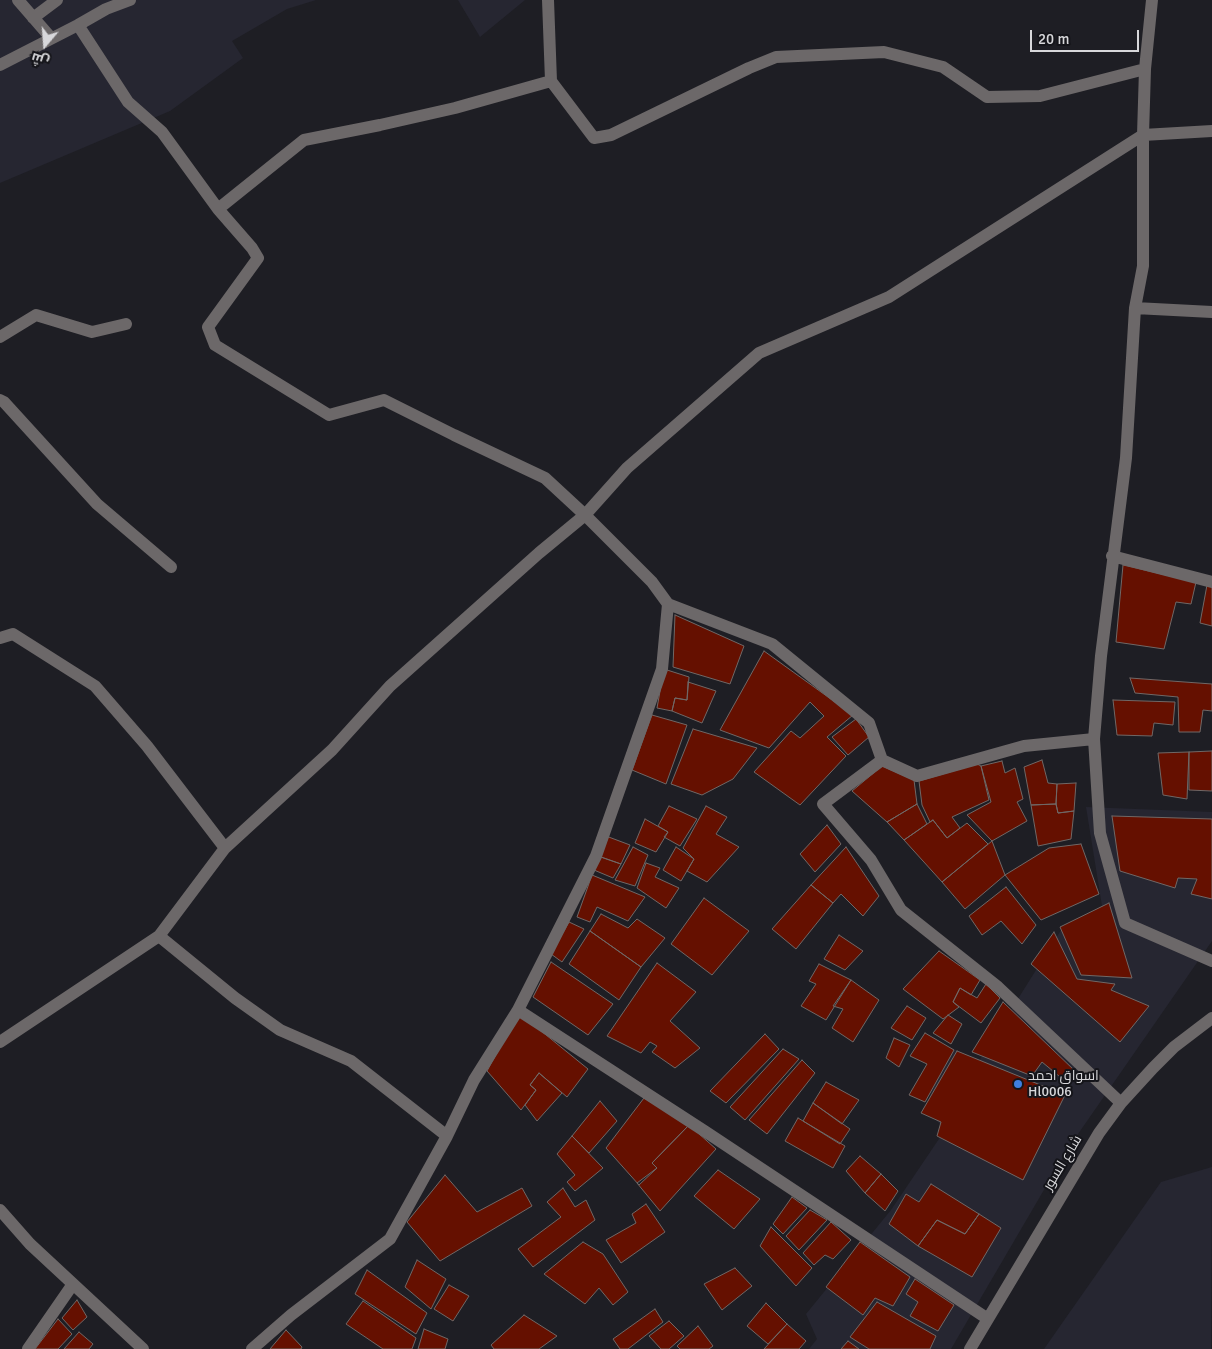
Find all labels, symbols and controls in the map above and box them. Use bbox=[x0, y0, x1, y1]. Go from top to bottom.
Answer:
north arrow bbox=[20, 20, 70, 70]
scale bar bbox=[1032, 20, 1141, 52]
text: 20 m bbox=[1038, 30, 1069, 48]
text: ش bbox=[29, 49, 51, 71]
place label: اسواق احمد Hl0006 bbox=[1028, 1068, 1099, 1100]
marker: اسواق احمد Hl0006 bbox=[1012, 1078, 1024, 1090]
street label: شارع السور bbox=[1040, 1132, 1086, 1194]

